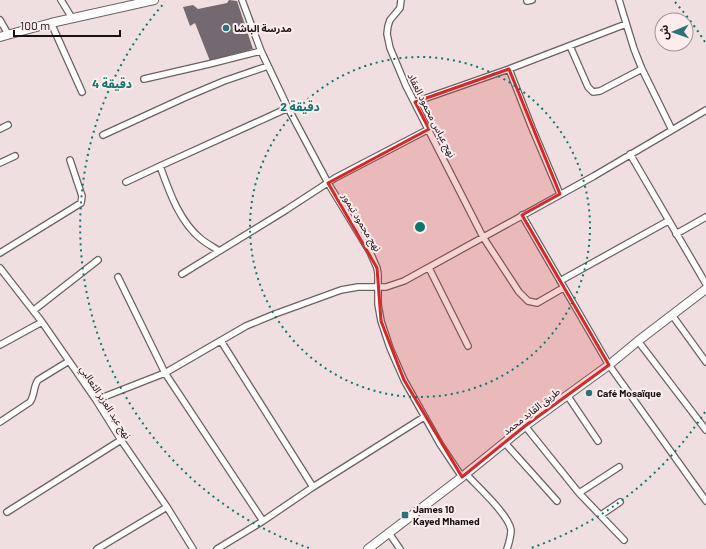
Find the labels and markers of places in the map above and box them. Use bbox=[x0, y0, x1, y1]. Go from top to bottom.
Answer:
place label: مدرسة الباشا bbox=[234, 22, 292, 35]
marker: مدرسة الباشا bbox=[221, 23, 231, 33]
centre of rings bbox=[413, 220, 427, 234]
place label: Café Mosaïque bbox=[597, 387, 662, 399]
marker: Café Mosaïque bbox=[584, 388, 594, 398]
place label: James 10 Kayed Mhamed bbox=[413, 503, 480, 527]
marker: James 10 Kayed Mhamed bbox=[400, 510, 410, 520]

